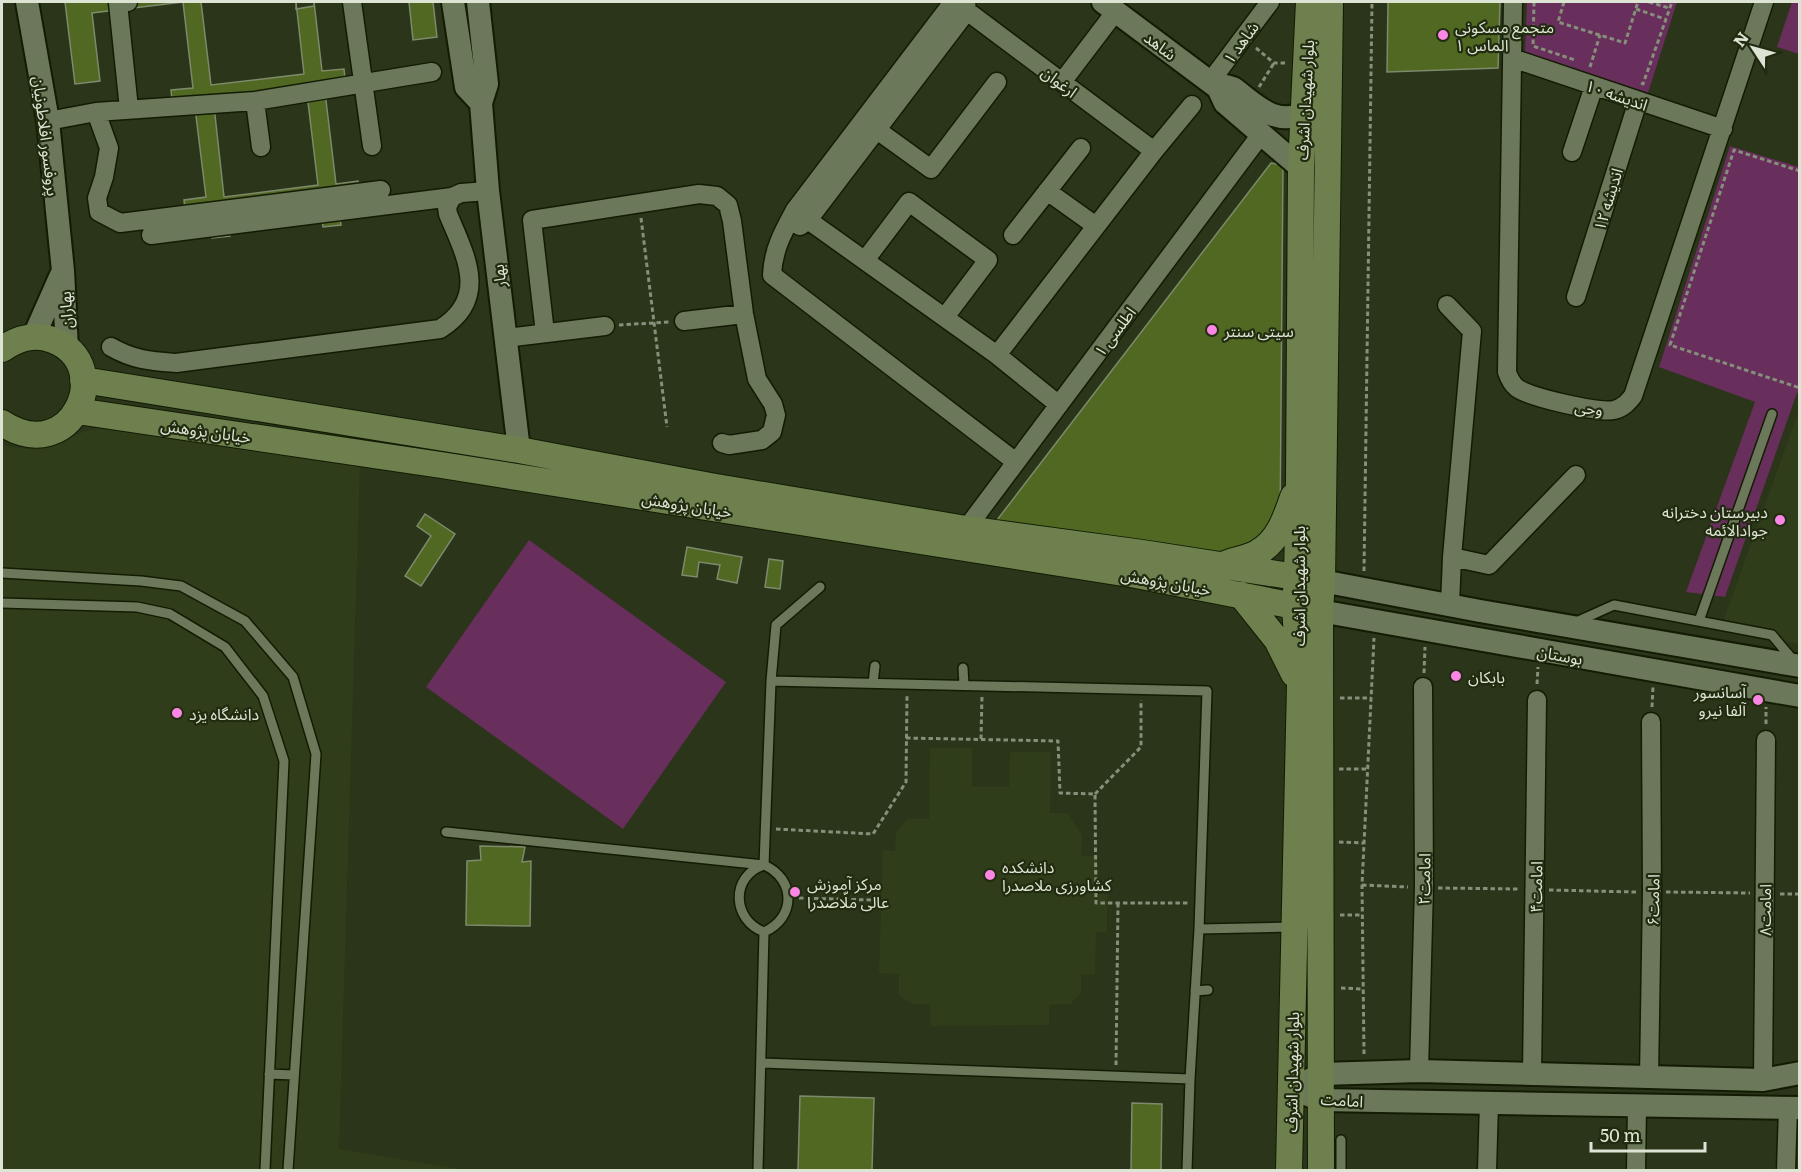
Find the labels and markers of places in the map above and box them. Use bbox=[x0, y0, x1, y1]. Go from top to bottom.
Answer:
place label: متجمع مسکونی الماس ۱ bbox=[1455, 14, 1554, 56]
marker: متجمع مسکونی الماس ۱ bbox=[1436, 28, 1450, 42]
place label: سیتی سنتر bbox=[1223, 318, 1294, 342]
marker: سیتی سنتر bbox=[1205, 323, 1219, 337]
place label: دبیرستان دخترانه جوادالائمه bbox=[1662, 499, 1768, 541]
marker: دبیرستان دخترانه جوادالائمه bbox=[1773, 513, 1787, 527]
place label: بابکان bbox=[1468, 664, 1505, 688]
marker: بابکان bbox=[1449, 669, 1463, 683]
place label: آسانسور آلفا نيرو bbox=[1693, 679, 1747, 721]
marker: آسانسور آلفا نيرو bbox=[1751, 693, 1765, 707]
place label: دانشگاه یزد bbox=[189, 701, 259, 725]
marker: دانشگاه یزد bbox=[170, 706, 184, 720]
place label: دانشکده کشاورزی ملاصدرا bbox=[1002, 854, 1112, 896]
marker: دانشکده کشاورزی ملاصدرا bbox=[983, 868, 997, 882]
place label: مرکز آموزش عالی ملّاصدرا bbox=[807, 871, 889, 913]
marker: مرکز آموزش عالی ملّاصدرا bbox=[788, 885, 802, 899]

